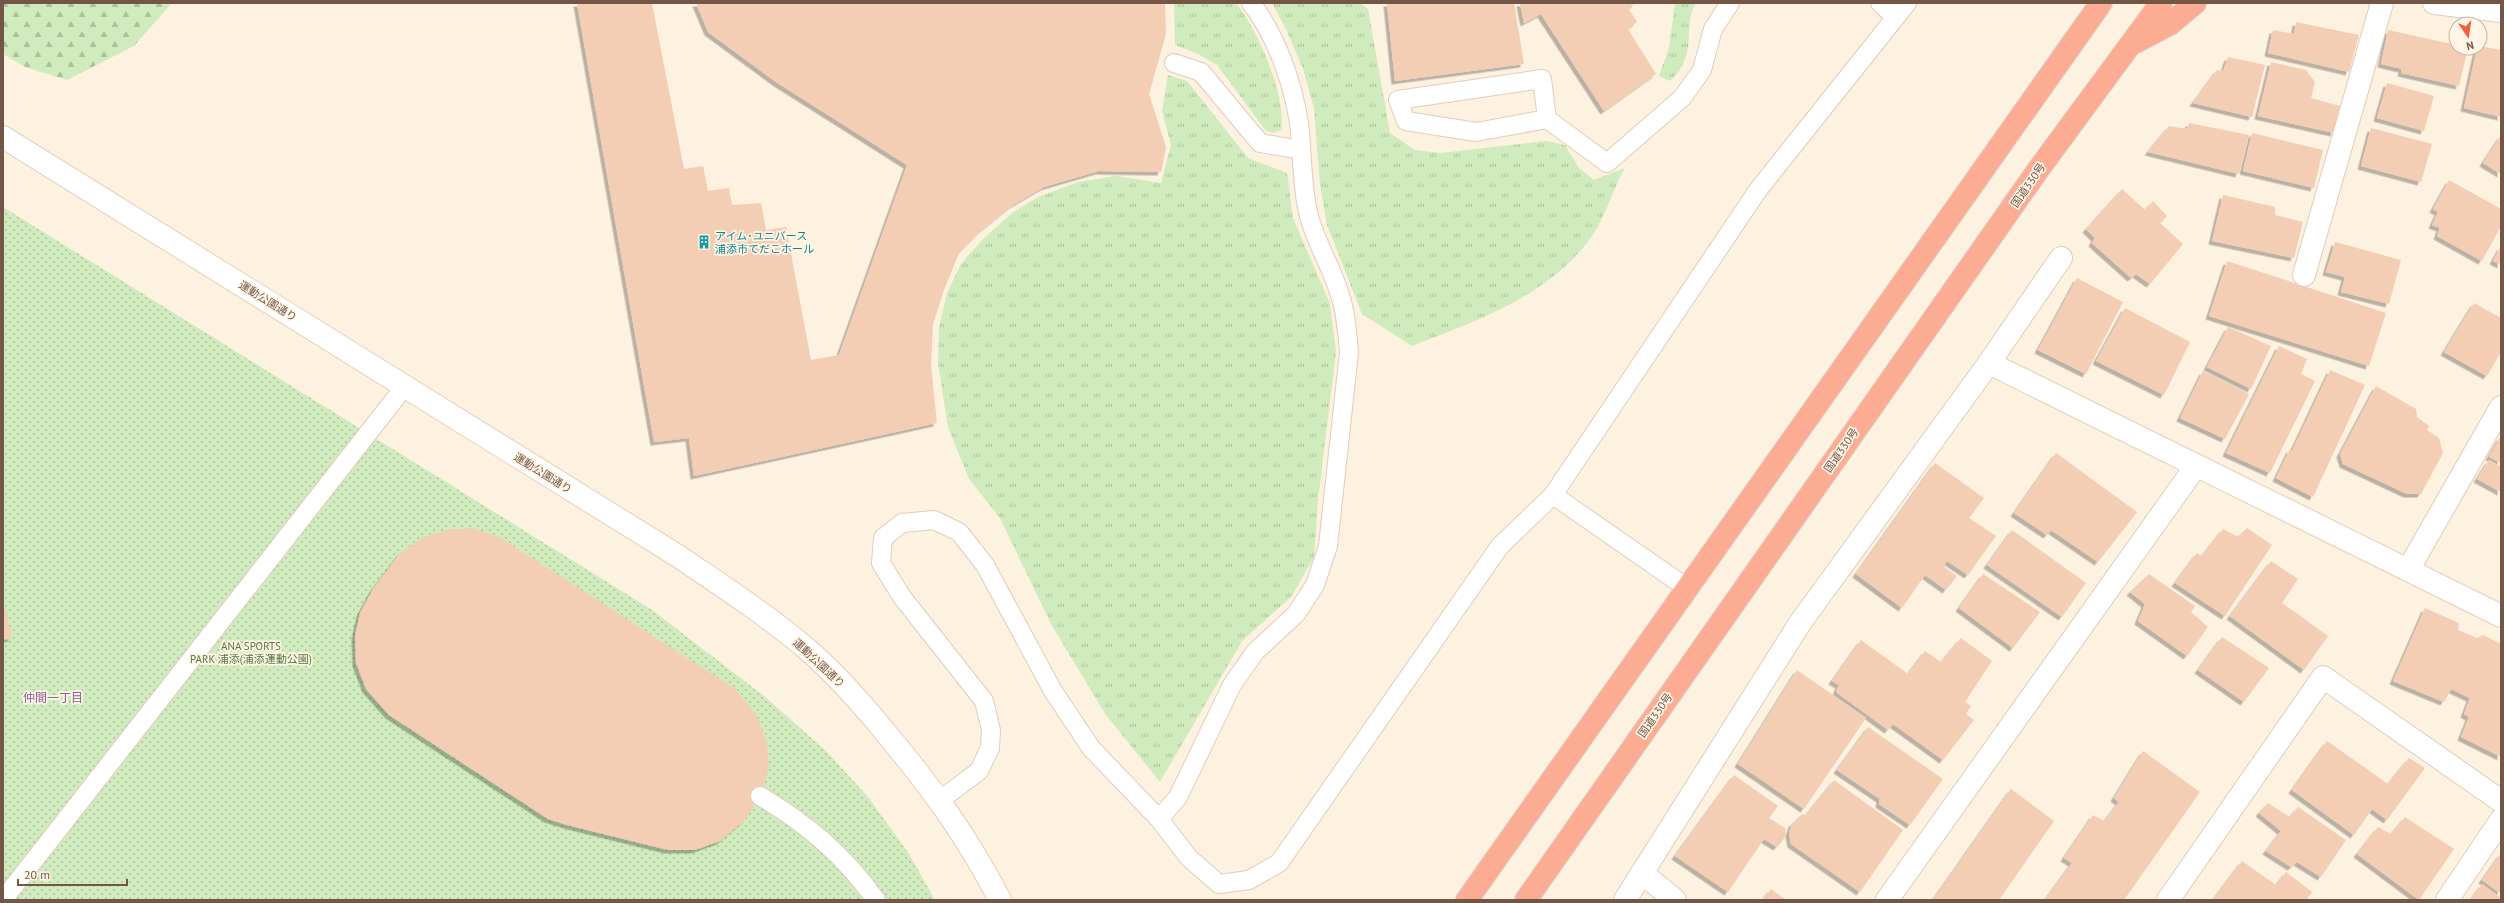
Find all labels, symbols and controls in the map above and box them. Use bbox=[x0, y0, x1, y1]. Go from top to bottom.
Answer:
north arrow bbox=[2448, 16, 2488, 56]
text: N bbox=[2465, 38, 2475, 53]
street label: 国道330号 bbox=[2008, 160, 2048, 210]
place label: アイム･ユニバース 浦添市てだこホール bbox=[715, 229, 814, 256]
building icon: アイム･ユニバース 浦添市てだこホール bbox=[696, 234, 712, 250]
street label: 運動公園通り bbox=[236, 278, 300, 324]
street label: 国道330号 bbox=[1821, 425, 1861, 475]
street label: 運動公園通り bbox=[511, 450, 575, 496]
street label: 運動公園通り bbox=[790, 635, 848, 691]
park label: ANA SPORTS PARK 浦添(浦添運動公園) bbox=[190, 639, 312, 666]
district label: 仲間一丁目 bbox=[23, 690, 83, 705]
street label: 国道330号 bbox=[1635, 690, 1675, 740]
scale bar bbox=[18, 861, 127, 887]
text: 20 m bbox=[24, 867, 50, 882]

